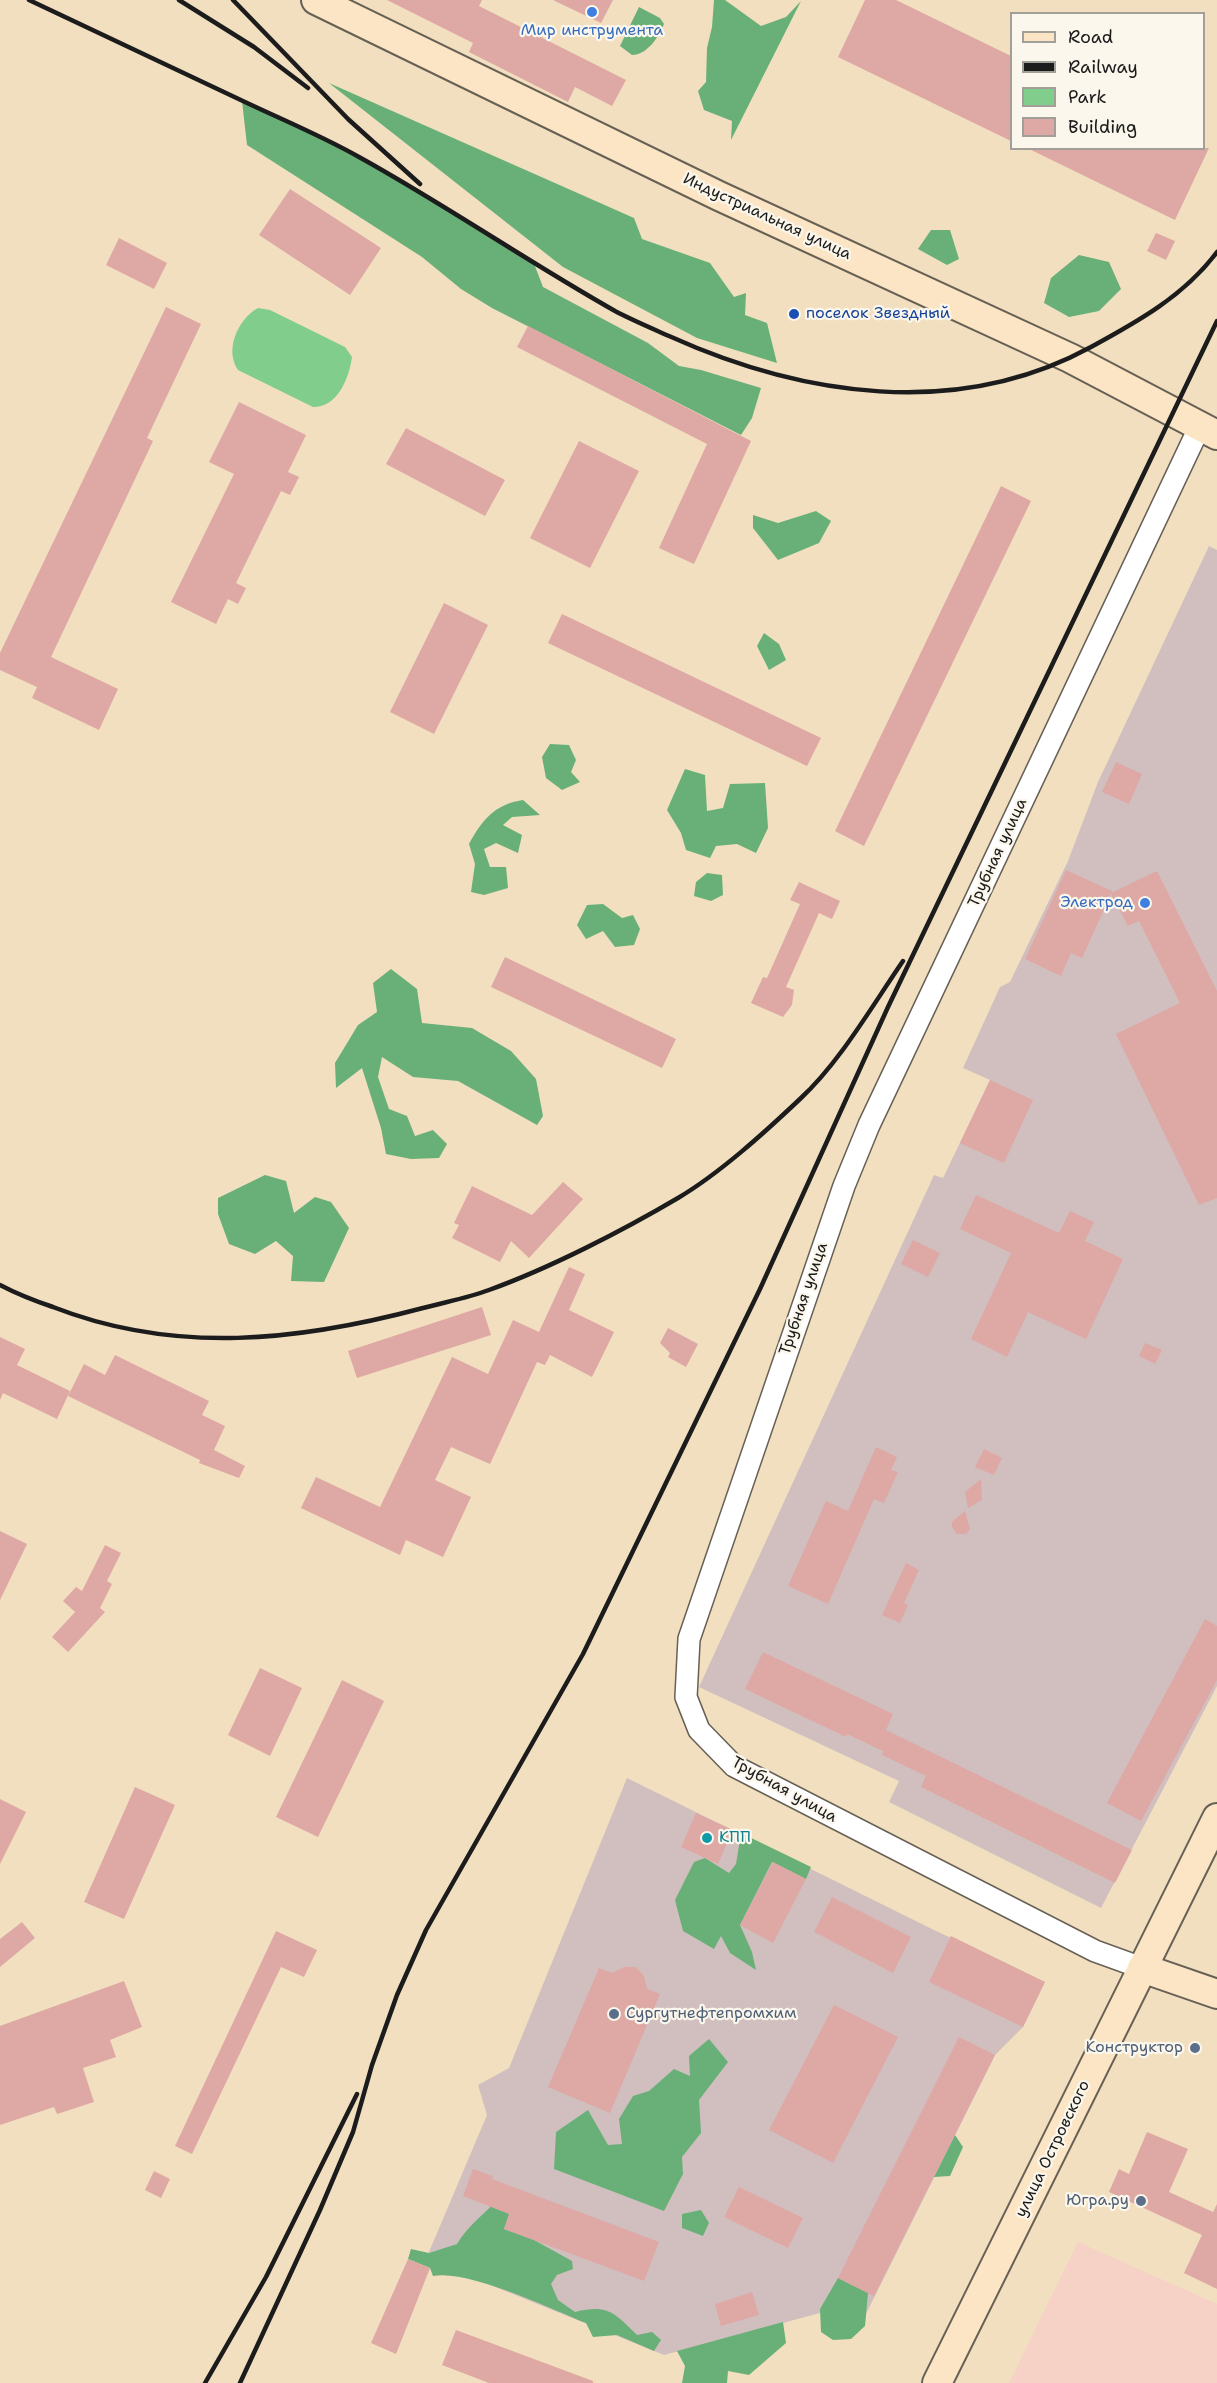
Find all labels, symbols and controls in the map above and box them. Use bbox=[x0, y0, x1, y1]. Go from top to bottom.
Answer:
marker: Мир инструмента bbox=[585, 5, 599, 19]
legend bbox=[1010, 12, 1205, 150]
place label: Мир инструмента bbox=[521, 21, 663, 41]
text: Road bbox=[1068, 25, 1113, 49]
text: Railway bbox=[1068, 55, 1138, 79]
text: Park bbox=[1068, 85, 1107, 109]
text: Building bbox=[1068, 115, 1137, 139]
street label: Индустриальная улица bbox=[680, 170, 854, 264]
place label: поселок Звездный bbox=[806, 304, 950, 324]
marker: поселок Звездный bbox=[787, 307, 801, 321]
street label: Трубная улица bbox=[964, 796, 1032, 910]
place label: Электрод bbox=[1060, 893, 1133, 913]
marker: Электрод bbox=[1138, 896, 1152, 910]
street label: Трубная улица bbox=[776, 1240, 832, 1358]
street label: Трубная улица bbox=[728, 1753, 840, 1827]
place label: КПП bbox=[719, 1828, 751, 1848]
marker: КПП bbox=[700, 1831, 714, 1845]
place label: Сургутнефтепромхим bbox=[626, 2004, 796, 2024]
marker: Сургутнефтепромхим bbox=[607, 2007, 621, 2021]
place label: Конструктор bbox=[1086, 2038, 1183, 2058]
marker: Конструктор bbox=[1188, 2041, 1202, 2055]
street label: улица Островского bbox=[1012, 2077, 1094, 2221]
place label: Югра.ру bbox=[1066, 2191, 1129, 2211]
marker: Югра.ру bbox=[1134, 2194, 1148, 2208]

